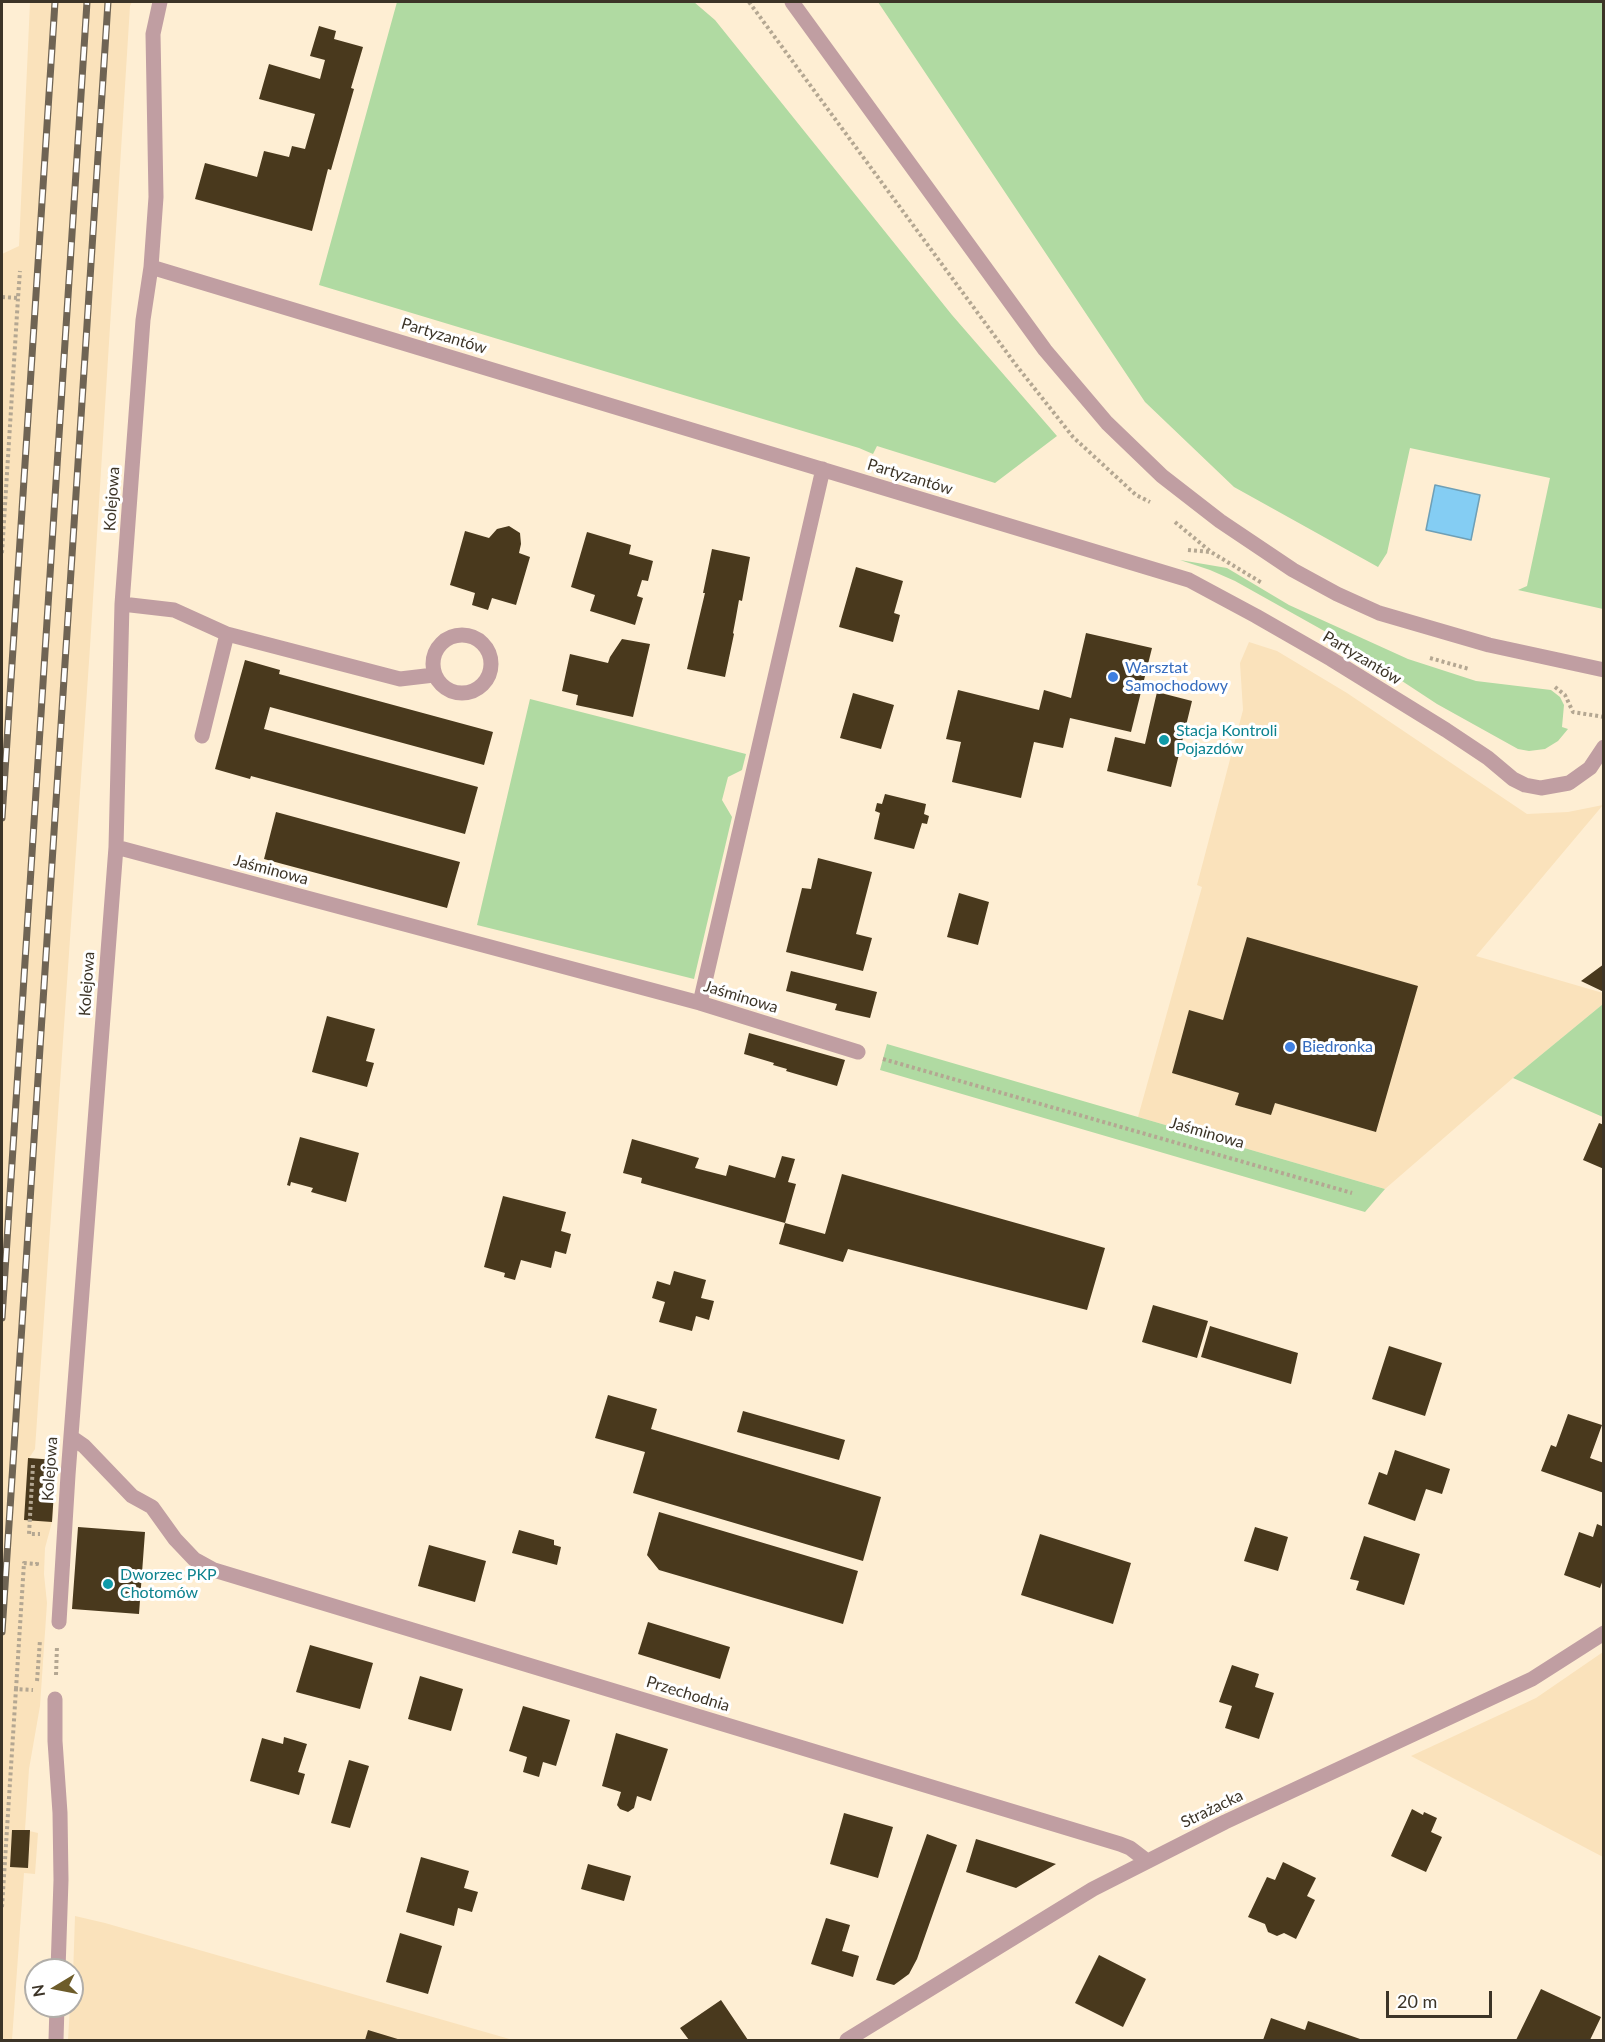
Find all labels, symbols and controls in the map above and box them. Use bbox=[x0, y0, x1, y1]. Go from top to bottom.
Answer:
street label: Partyzantów bbox=[399, 314, 489, 358]
street label: Partyzantów bbox=[865, 455, 955, 499]
street label: Kolejowa bbox=[100, 466, 124, 532]
street label: Partyzantów bbox=[1319, 627, 1405, 689]
place label: Warsztat Samochodowy bbox=[1125, 658, 1228, 696]
marker: Warsztat Samochodowy bbox=[1106, 670, 1120, 684]
place label: Stacja Kontroli Pojazdów bbox=[1176, 721, 1277, 759]
marker: Stacja Kontroli Pojazdów bbox=[1157, 733, 1171, 747]
street label: Jaśminowa bbox=[232, 851, 310, 889]
street label: Kolejowa bbox=[75, 951, 99, 1017]
street label: Jaśminowa bbox=[702, 977, 780, 1017]
place label: Biedronka bbox=[1302, 1037, 1373, 1057]
marker: Biedronka bbox=[1283, 1040, 1297, 1054]
street label: Jaśminowa bbox=[1168, 1113, 1246, 1153]
street label: Kolejowa bbox=[38, 1436, 62, 1502]
place label: Dworzec PKP Chotomów bbox=[120, 1565, 217, 1603]
marker: Dworzec PKP Chotomów bbox=[101, 1577, 115, 1591]
street label: Przechodnia bbox=[644, 1672, 732, 1716]
street label: Strażacka bbox=[1178, 1786, 1246, 1832]
north arrow bbox=[24, 1958, 84, 2018]
scale bar bbox=[1389, 1979, 1496, 2017]
text: N bbox=[27, 1983, 48, 1999]
text: 20 m bbox=[1397, 1990, 1437, 2012]

